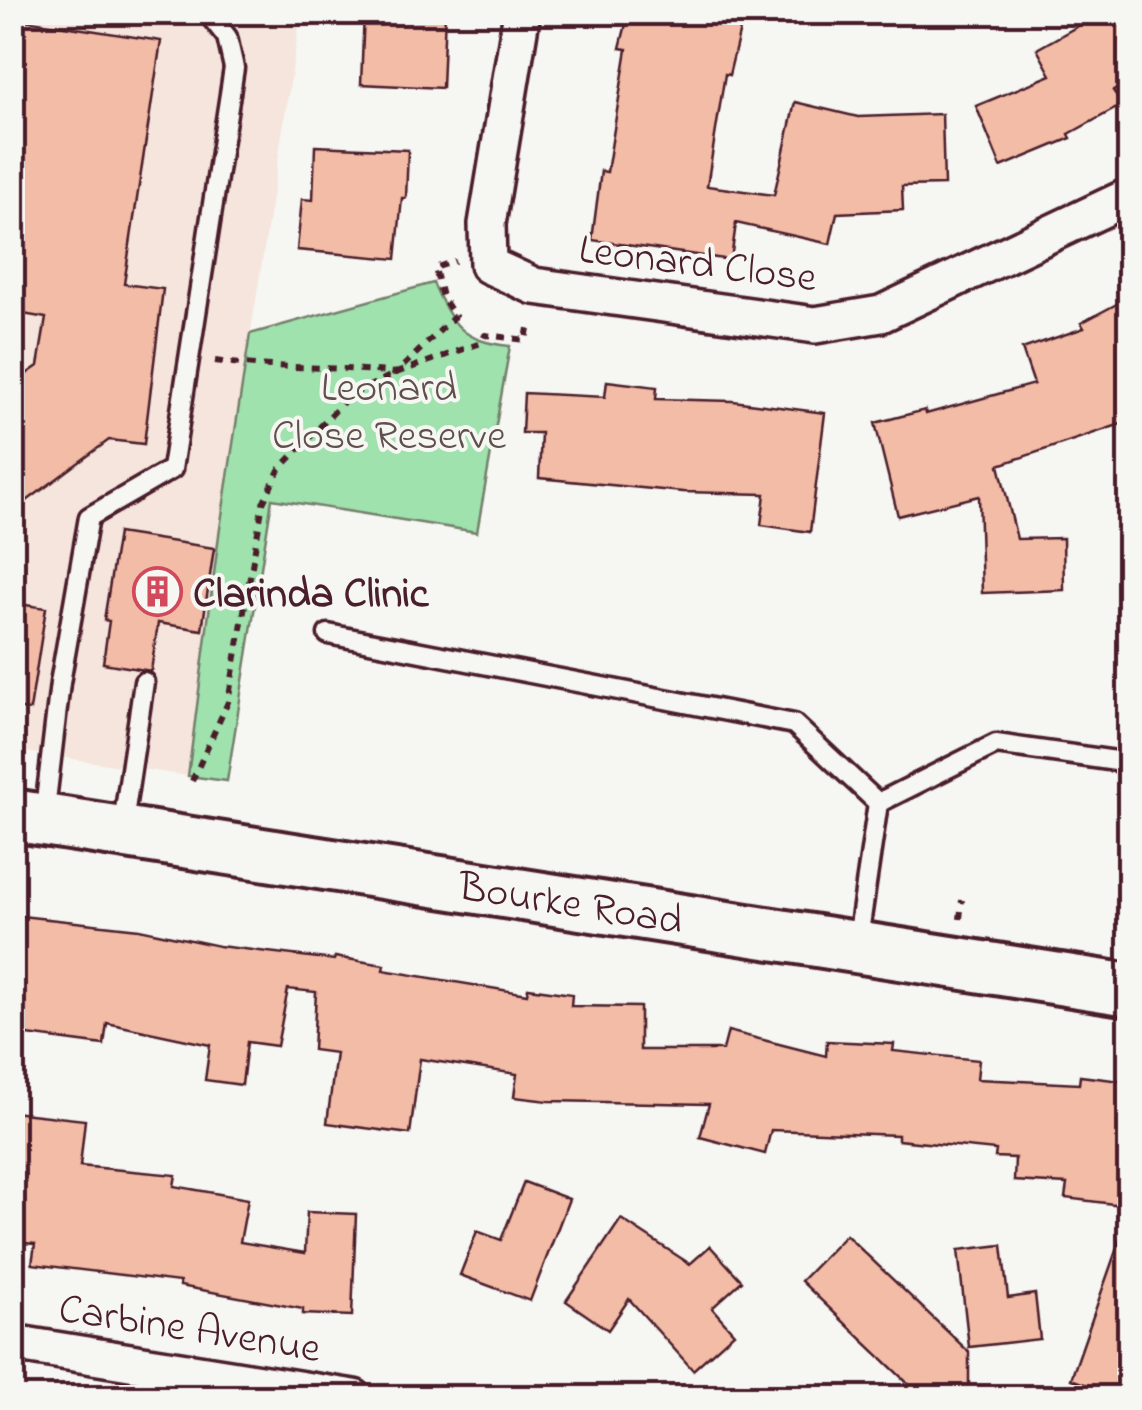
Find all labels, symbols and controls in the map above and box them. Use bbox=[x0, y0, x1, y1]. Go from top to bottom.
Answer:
street label: Leonard Close bbox=[575, 221, 820, 310]
park label: Leonard Close Reserve bbox=[272, 359, 506, 468]
building icon: Clarinda Clinic bbox=[132, 565, 184, 617]
place label: Clarinda Clinic bbox=[193, 565, 430, 626]
street label: Bourke Road bbox=[453, 857, 687, 953]
street label: Carbine Avenue bbox=[54, 1280, 325, 1381]

